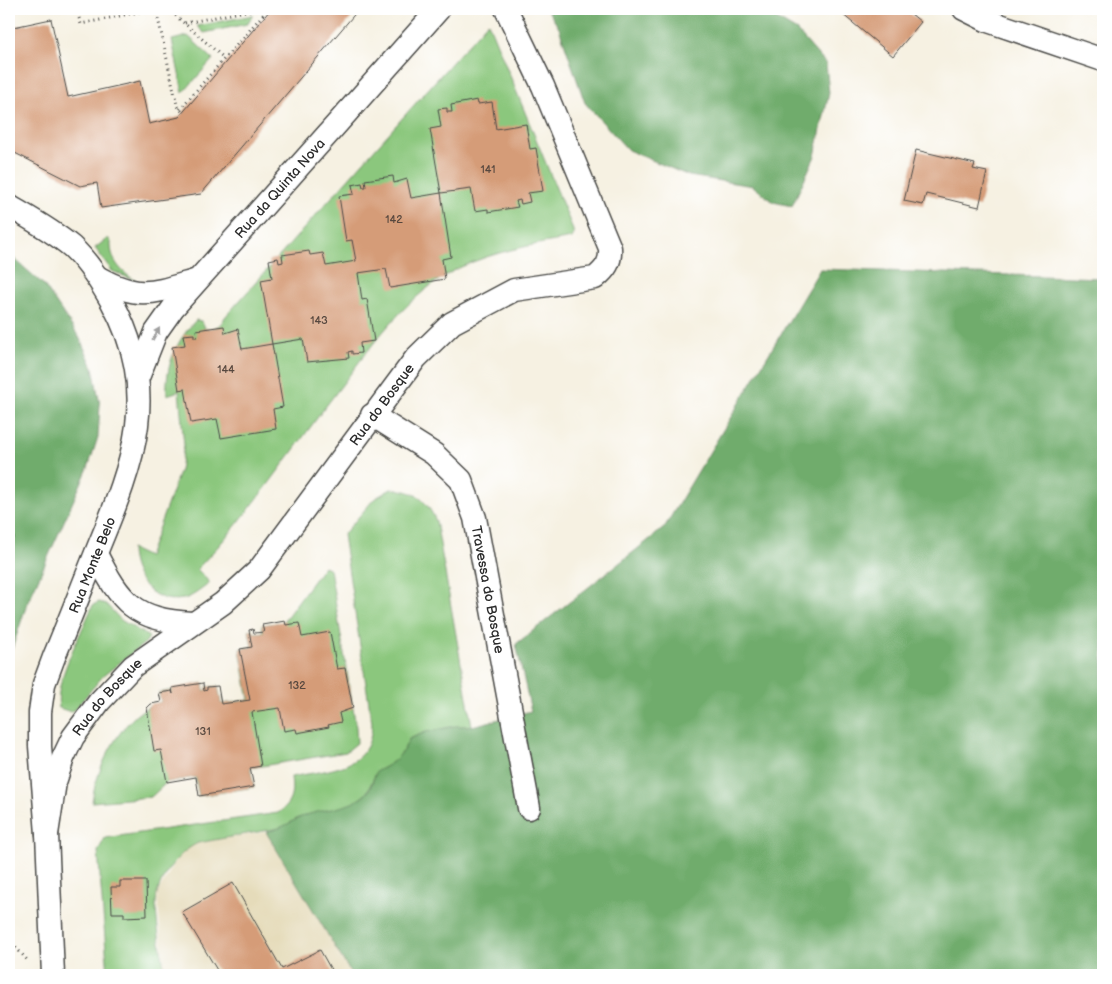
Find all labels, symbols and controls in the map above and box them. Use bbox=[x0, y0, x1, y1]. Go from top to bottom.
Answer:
street label: Rua da Quinta Nova bbox=[231, 135, 329, 242]
house number: 141 bbox=[480, 163, 496, 176]
house number: 142 bbox=[385, 213, 403, 226]
house number: 143 bbox=[310, 314, 328, 327]
one-way arrow bbox=[151, 328, 160, 341]
street label: Rua do Bosque bbox=[346, 360, 418, 449]
house number: 144 bbox=[217, 363, 235, 376]
street label: Rua Monte Belo bbox=[65, 515, 120, 616]
street label: Travessa do Bosque bbox=[468, 524, 508, 655]
street label: Rua do Bosque bbox=[69, 654, 145, 739]
house number: 132 bbox=[288, 679, 306, 692]
house number: 131 bbox=[195, 725, 211, 738]

